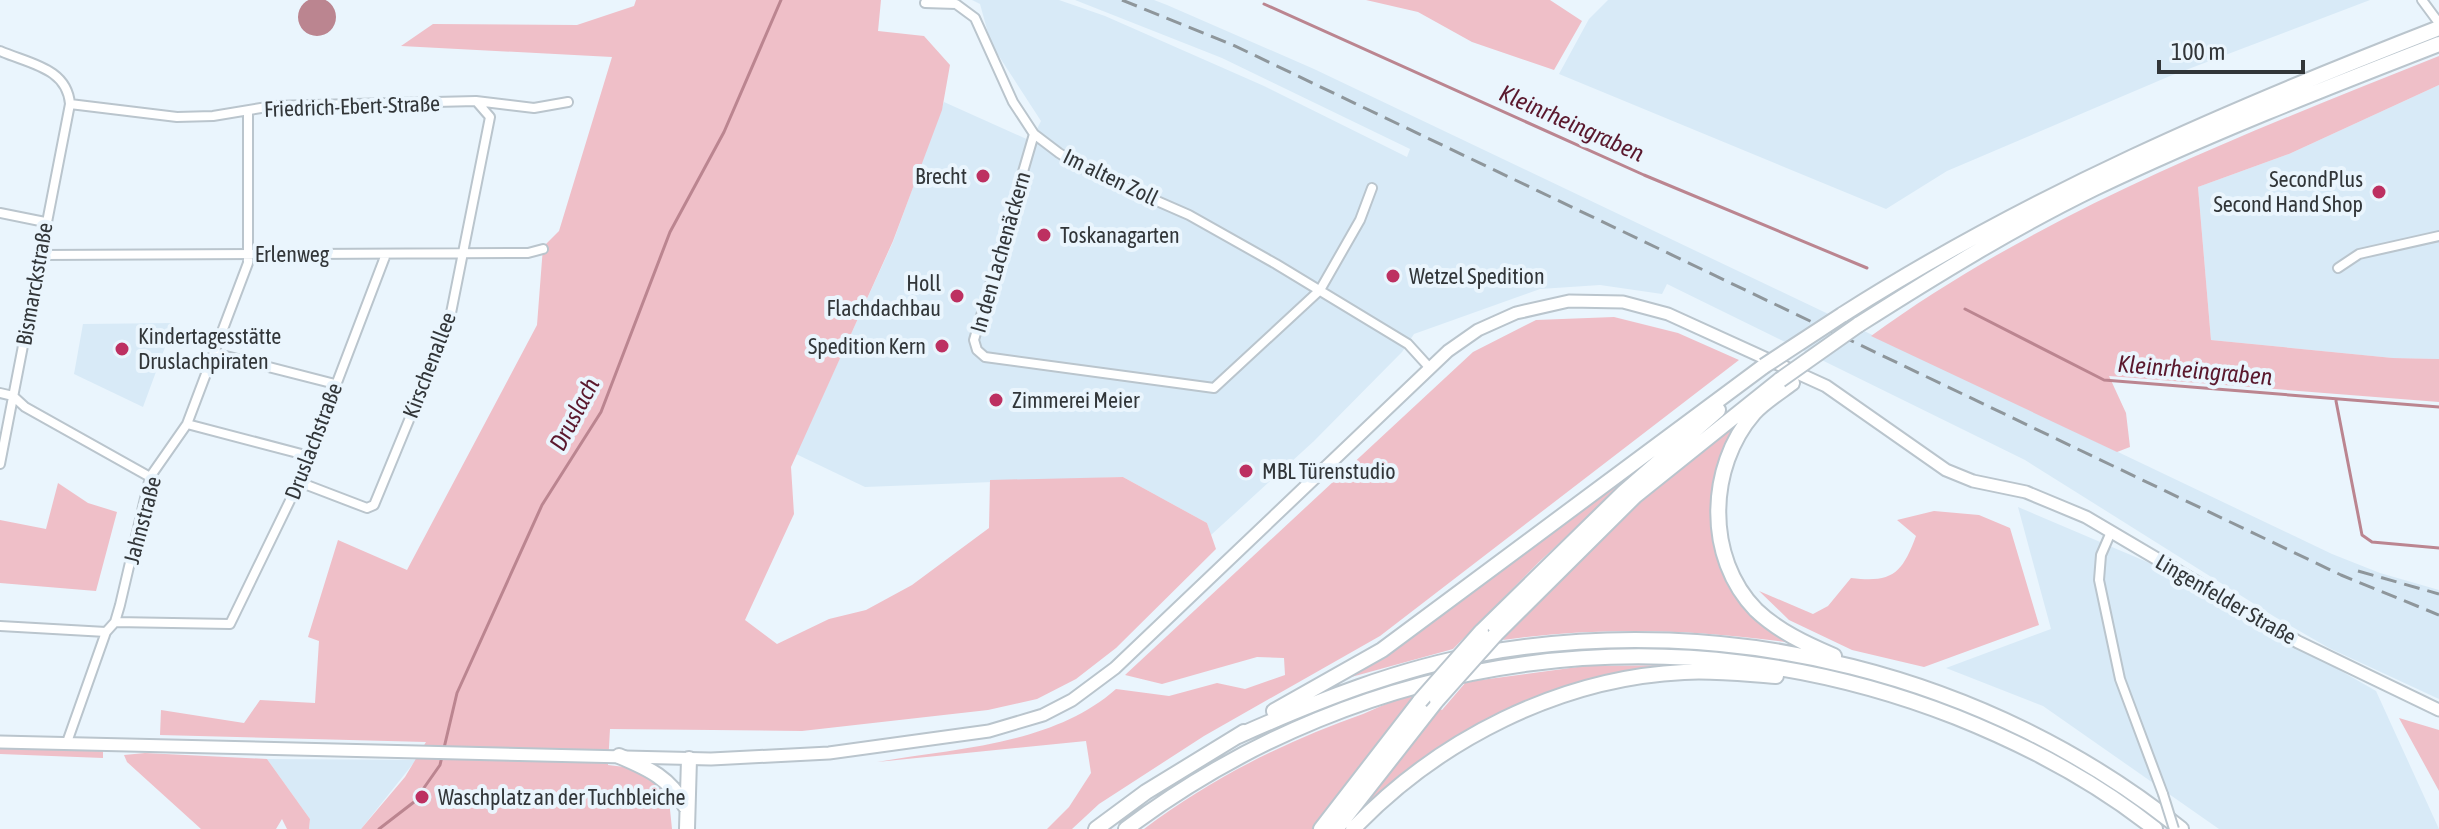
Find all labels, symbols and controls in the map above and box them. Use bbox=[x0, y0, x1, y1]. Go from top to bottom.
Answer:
scale bar bbox=[2159, 24, 2303, 74]
text: 100 m bbox=[2171, 38, 2225, 65]
water label: Kleinrheingraben bbox=[1496, 79, 1649, 167]
street label: Friedrich-Ebert-Straße bbox=[263, 90, 441, 122]
street label: Im alten Zoll bbox=[1059, 143, 1163, 211]
place label: Brecht bbox=[915, 163, 967, 189]
place label: SecondPlus Second Hand Shop bbox=[2213, 166, 2363, 217]
marker: Brecht bbox=[974, 167, 992, 185]
street label: In den Lachenäckern bbox=[965, 168, 1035, 336]
marker: SecondPlus Second Hand Shop bbox=[2370, 183, 2388, 201]
street label: Bismarckstraße bbox=[10, 221, 58, 347]
place label: Toskanagarten bbox=[1060, 222, 1180, 248]
marker: Toskanagarten bbox=[1035, 226, 1053, 244]
street label: Erlenweg bbox=[255, 241, 330, 267]
place label: Wetzel Spedition bbox=[1409, 263, 1545, 289]
marker: Wetzel Spedition bbox=[1384, 267, 1402, 285]
place label: Holl Flachdachbau bbox=[827, 270, 941, 321]
marker: Holl Flachdachbau bbox=[948, 287, 966, 305]
street label: Kirschenallee bbox=[397, 308, 461, 422]
place label: Kindertagesstätte Druslachpiraten bbox=[138, 323, 281, 374]
place label: Spedition Kern bbox=[808, 333, 926, 359]
marker: Spedition Kern bbox=[933, 337, 951, 355]
marker: Kindertagesstätte Druslachpiraten bbox=[113, 340, 131, 358]
water label: Kleinrheingraben bbox=[2116, 350, 2274, 390]
water label: Druslach bbox=[544, 373, 604, 455]
street label: Druslachstraße bbox=[279, 379, 347, 503]
place label: Zimmerei Meier bbox=[1012, 387, 1140, 413]
marker: Zimmerei Meier bbox=[987, 391, 1005, 409]
place label: MBL Türenstudio bbox=[1262, 458, 1396, 484]
marker: MBL Türenstudio bbox=[1237, 462, 1255, 480]
street label: Jahnstraße bbox=[118, 473, 166, 567]
street label: Lingenfelder Straße bbox=[2151, 548, 2301, 650]
place label: Waschplatz an der Tuchbleiche bbox=[438, 784, 686, 810]
marker: Waschplatz an der Tuchbleiche bbox=[413, 788, 431, 806]

